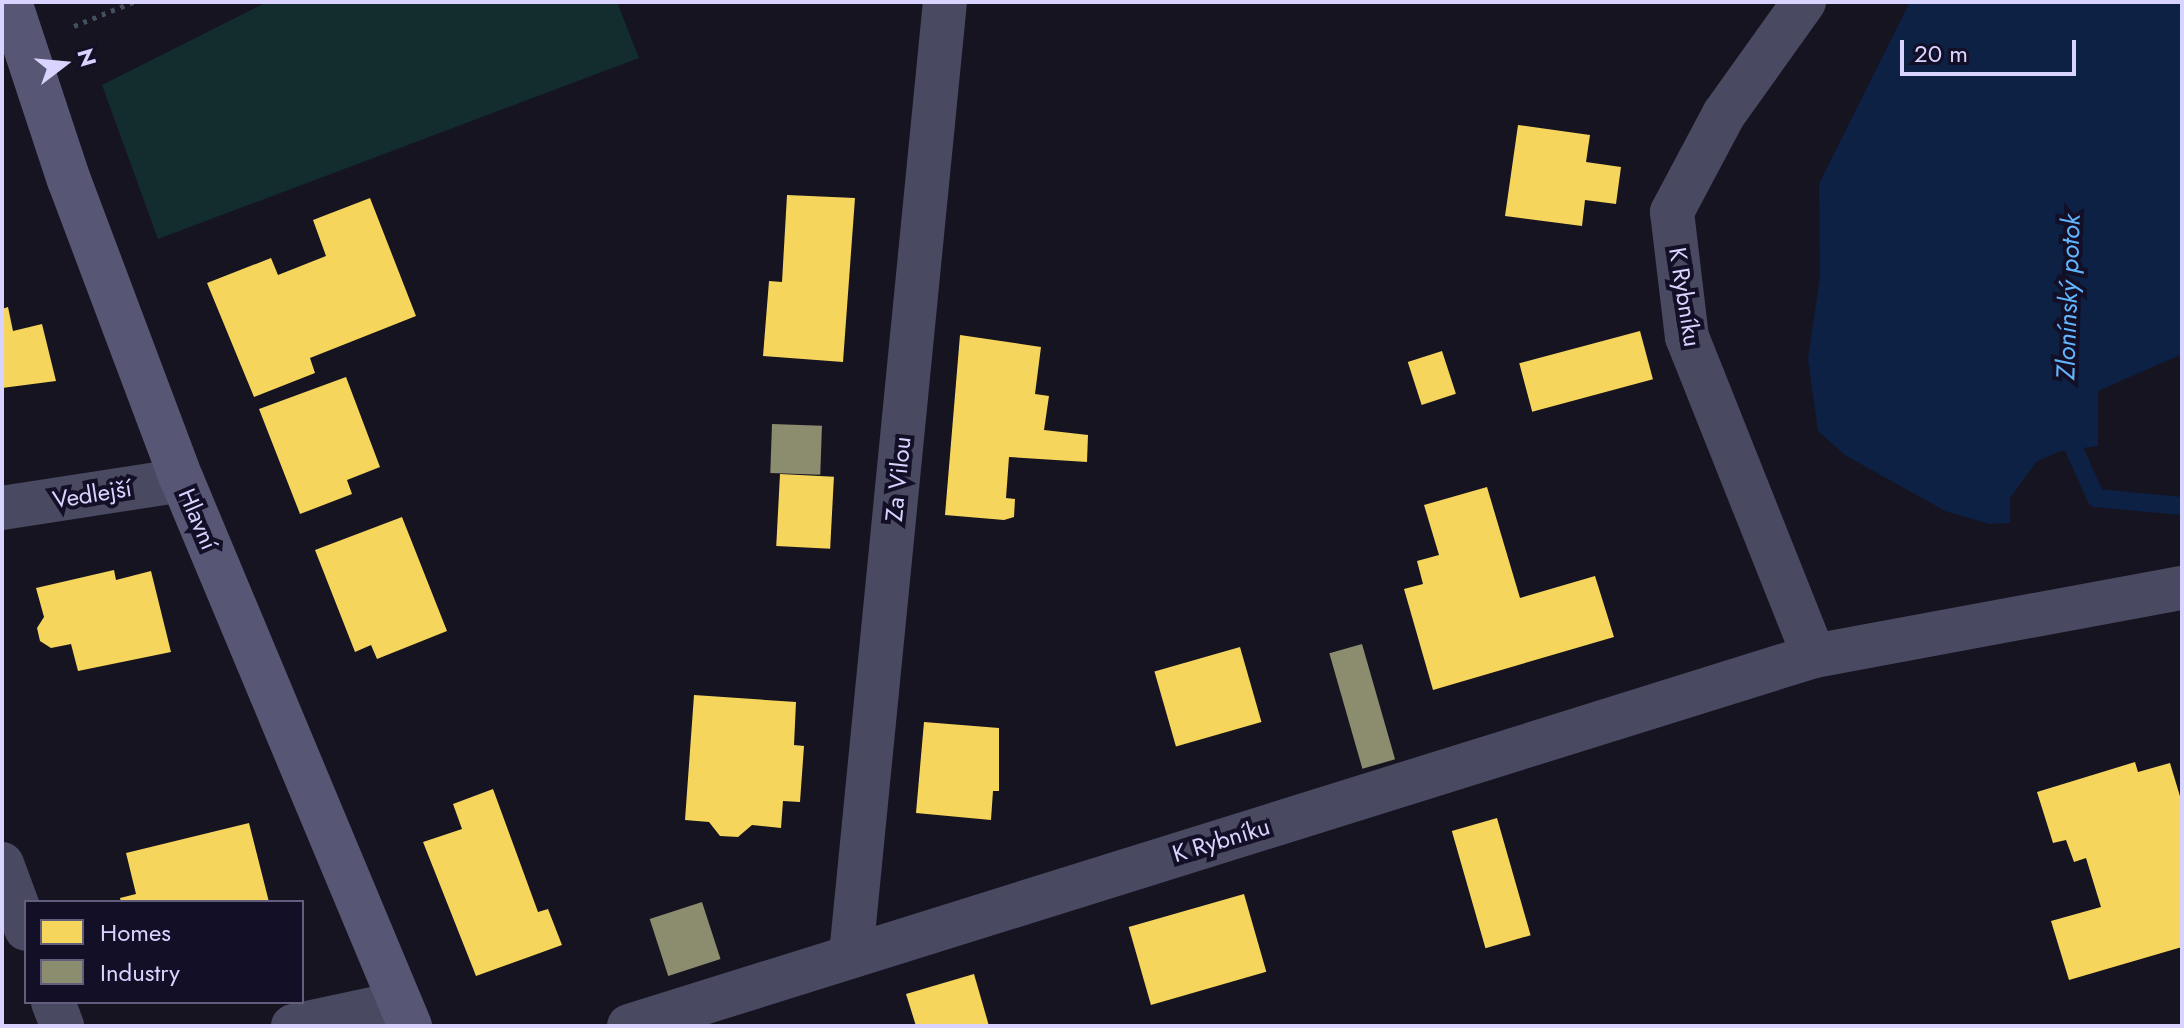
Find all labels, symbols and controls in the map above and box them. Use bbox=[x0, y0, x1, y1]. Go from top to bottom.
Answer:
north arrow bbox=[24, 24, 104, 104]
scale bar bbox=[1904, 24, 2080, 74]
text: 20 m bbox=[1914, 36, 1968, 71]
text: N bbox=[69, 45, 105, 70]
water label: Zlonínský potok bbox=[2051, 213, 2087, 381]
street label: K Rybníku bbox=[1663, 245, 1707, 349]
street label: Za Vilou bbox=[879, 435, 917, 523]
street label: Vedlejší bbox=[50, 474, 134, 514]
street label: Hlavní bbox=[172, 484, 224, 554]
street label: K Rybníku bbox=[1169, 812, 1273, 868]
legend bbox=[24, 900, 304, 1004]
text: Homes bbox=[100, 915, 171, 950]
text: Industry bbox=[100, 955, 180, 990]

